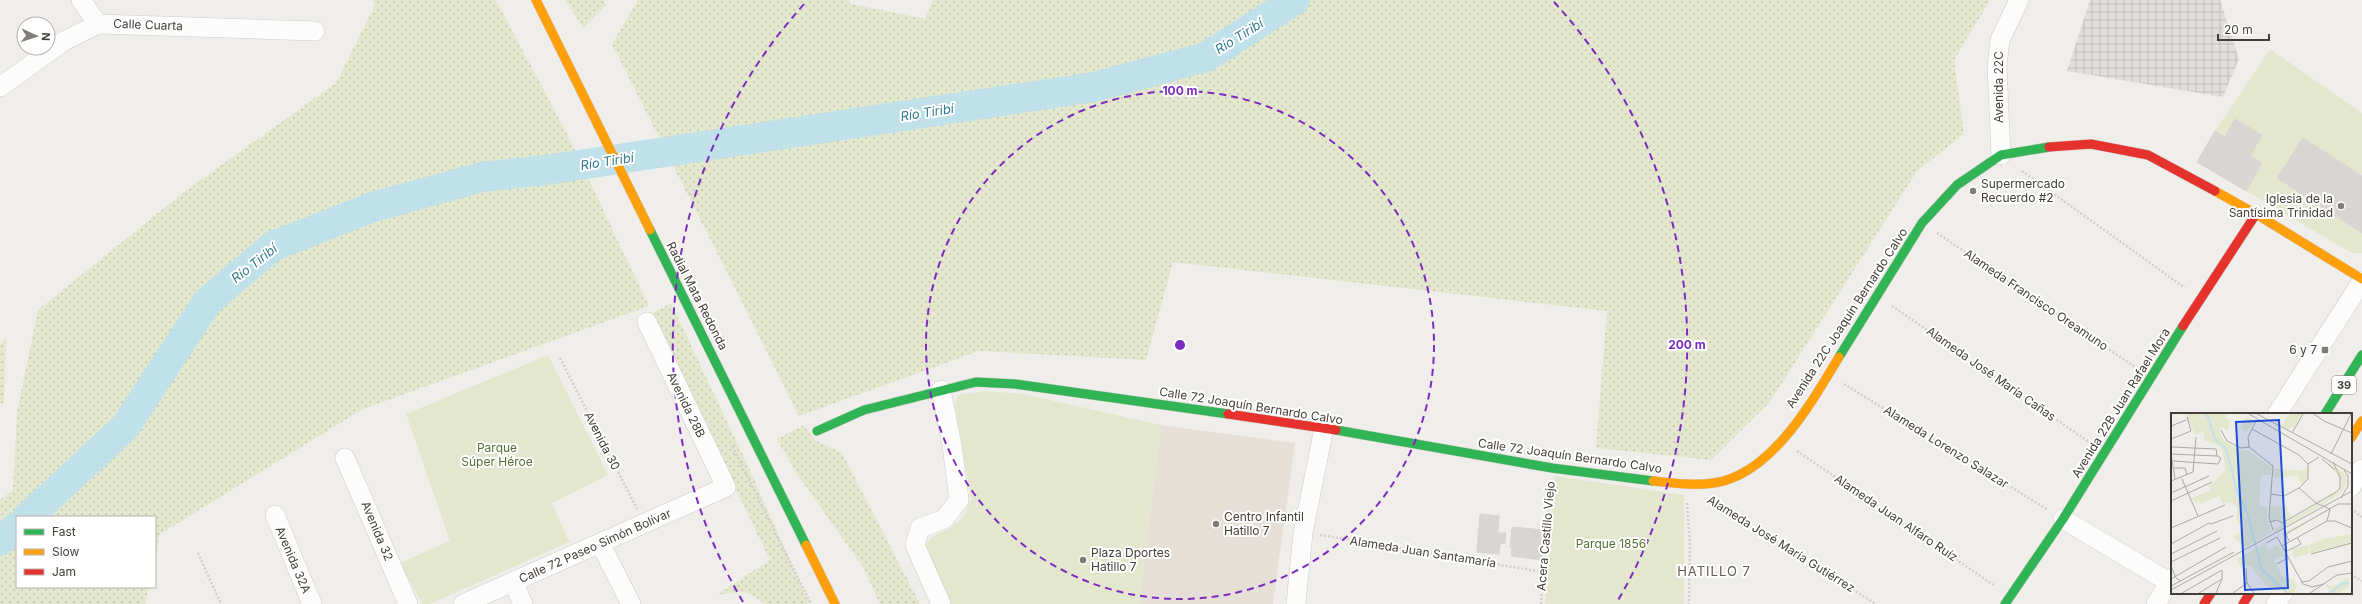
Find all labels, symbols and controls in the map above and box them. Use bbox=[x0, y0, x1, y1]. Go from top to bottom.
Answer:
water label: Río Tiribí bbox=[1212, 14, 1268, 57]
north arrow bbox=[16, 16, 56, 56]
street label: Calle Cuarta bbox=[113, 16, 183, 33]
scale bar bbox=[2218, 16, 2269, 42]
text: 20 m bbox=[2224, 22, 2253, 37]
text: N bbox=[39, 32, 53, 41]
street label: Avenida 22C bbox=[1991, 51, 2006, 123]
text: 100 m bbox=[1162, 83, 1198, 98]
water label: Río Tiribí bbox=[899, 100, 957, 124]
water label: Río Tiribí bbox=[579, 149, 637, 173]
place label: Supermercado Recuerdo #2 bbox=[1981, 176, 2065, 205]
marker: Supermercado Recuerdo #2 bbox=[1968, 186, 1978, 196]
place label: Iglesia de la Santísima Trinidad bbox=[2229, 191, 2333, 220]
marker: Iglesia de la Santísima Trinidad bbox=[2336, 201, 2346, 211]
street label: Avenida 22C Joaquín Bernardo Calvo bbox=[1783, 225, 1911, 411]
water label: Río Tiribí bbox=[228, 239, 282, 286]
street label: Radial Mata Redonda bbox=[664, 239, 731, 352]
street label: Alameda Francisco Oreamuno bbox=[1961, 246, 2111, 354]
street label: Alameda José María Cañas bbox=[1924, 323, 2059, 424]
street label: Avenida 22B Juan Rafael Mora bbox=[2068, 325, 2173, 480]
text: 200 m bbox=[1668, 337, 1706, 352]
centre of rings bbox=[1173, 338, 1187, 352]
place label: 6 y 7 bbox=[2289, 342, 2317, 357]
marker: 6 y 7 bbox=[2320, 345, 2330, 355]
street label: Avenida 28B bbox=[664, 370, 709, 440]
road number: 39 bbox=[2332, 376, 2356, 394]
street label: Calle 72 Joaquín Bernardo Calvo bbox=[1158, 384, 1344, 427]
street label: Alameda Lorenzo Salazar bbox=[1881, 402, 2012, 491]
street label: Avenida 30 bbox=[581, 409, 624, 472]
inset map bbox=[2171, 413, 2352, 594]
street label: Calle 72 Joaquín Bernardo Calvo bbox=[1477, 435, 1663, 476]
park label: Parque Súper Héroe bbox=[461, 440, 533, 469]
street label: Alameda Juan Alfaro Ruíz bbox=[1832, 471, 1961, 564]
street label: Acera Castillo Viejo bbox=[1533, 480, 1558, 591]
street label: Alameda José María Gutiérrez bbox=[1705, 492, 1858, 595]
street label: Avenida 32 bbox=[358, 499, 397, 563]
street label: Calle 72 Paseo Simón Bolívar bbox=[516, 505, 674, 586]
place label: Centro Infantil Hatillo 7 bbox=[1224, 509, 1304, 538]
legend bbox=[16, 516, 156, 588]
marker: Centro Infantil Hatillo 7 bbox=[1211, 519, 1221, 529]
text: Fast bbox=[52, 524, 76, 539]
street label: Avenida 32A bbox=[273, 524, 314, 596]
street label: Alameda Juan Santamaría bbox=[1349, 533, 1497, 570]
park label: Parque 1856 bbox=[1576, 536, 1646, 551]
text: Slow bbox=[52, 544, 80, 559]
place label: Plaza Dportes Hatillo 7 bbox=[1091, 545, 1170, 574]
marker: Plaza Dportes Hatillo 7 bbox=[1078, 555, 1088, 565]
district label: HATILLO 7 bbox=[1677, 563, 1751, 579]
text: Jam bbox=[52, 564, 76, 579]

